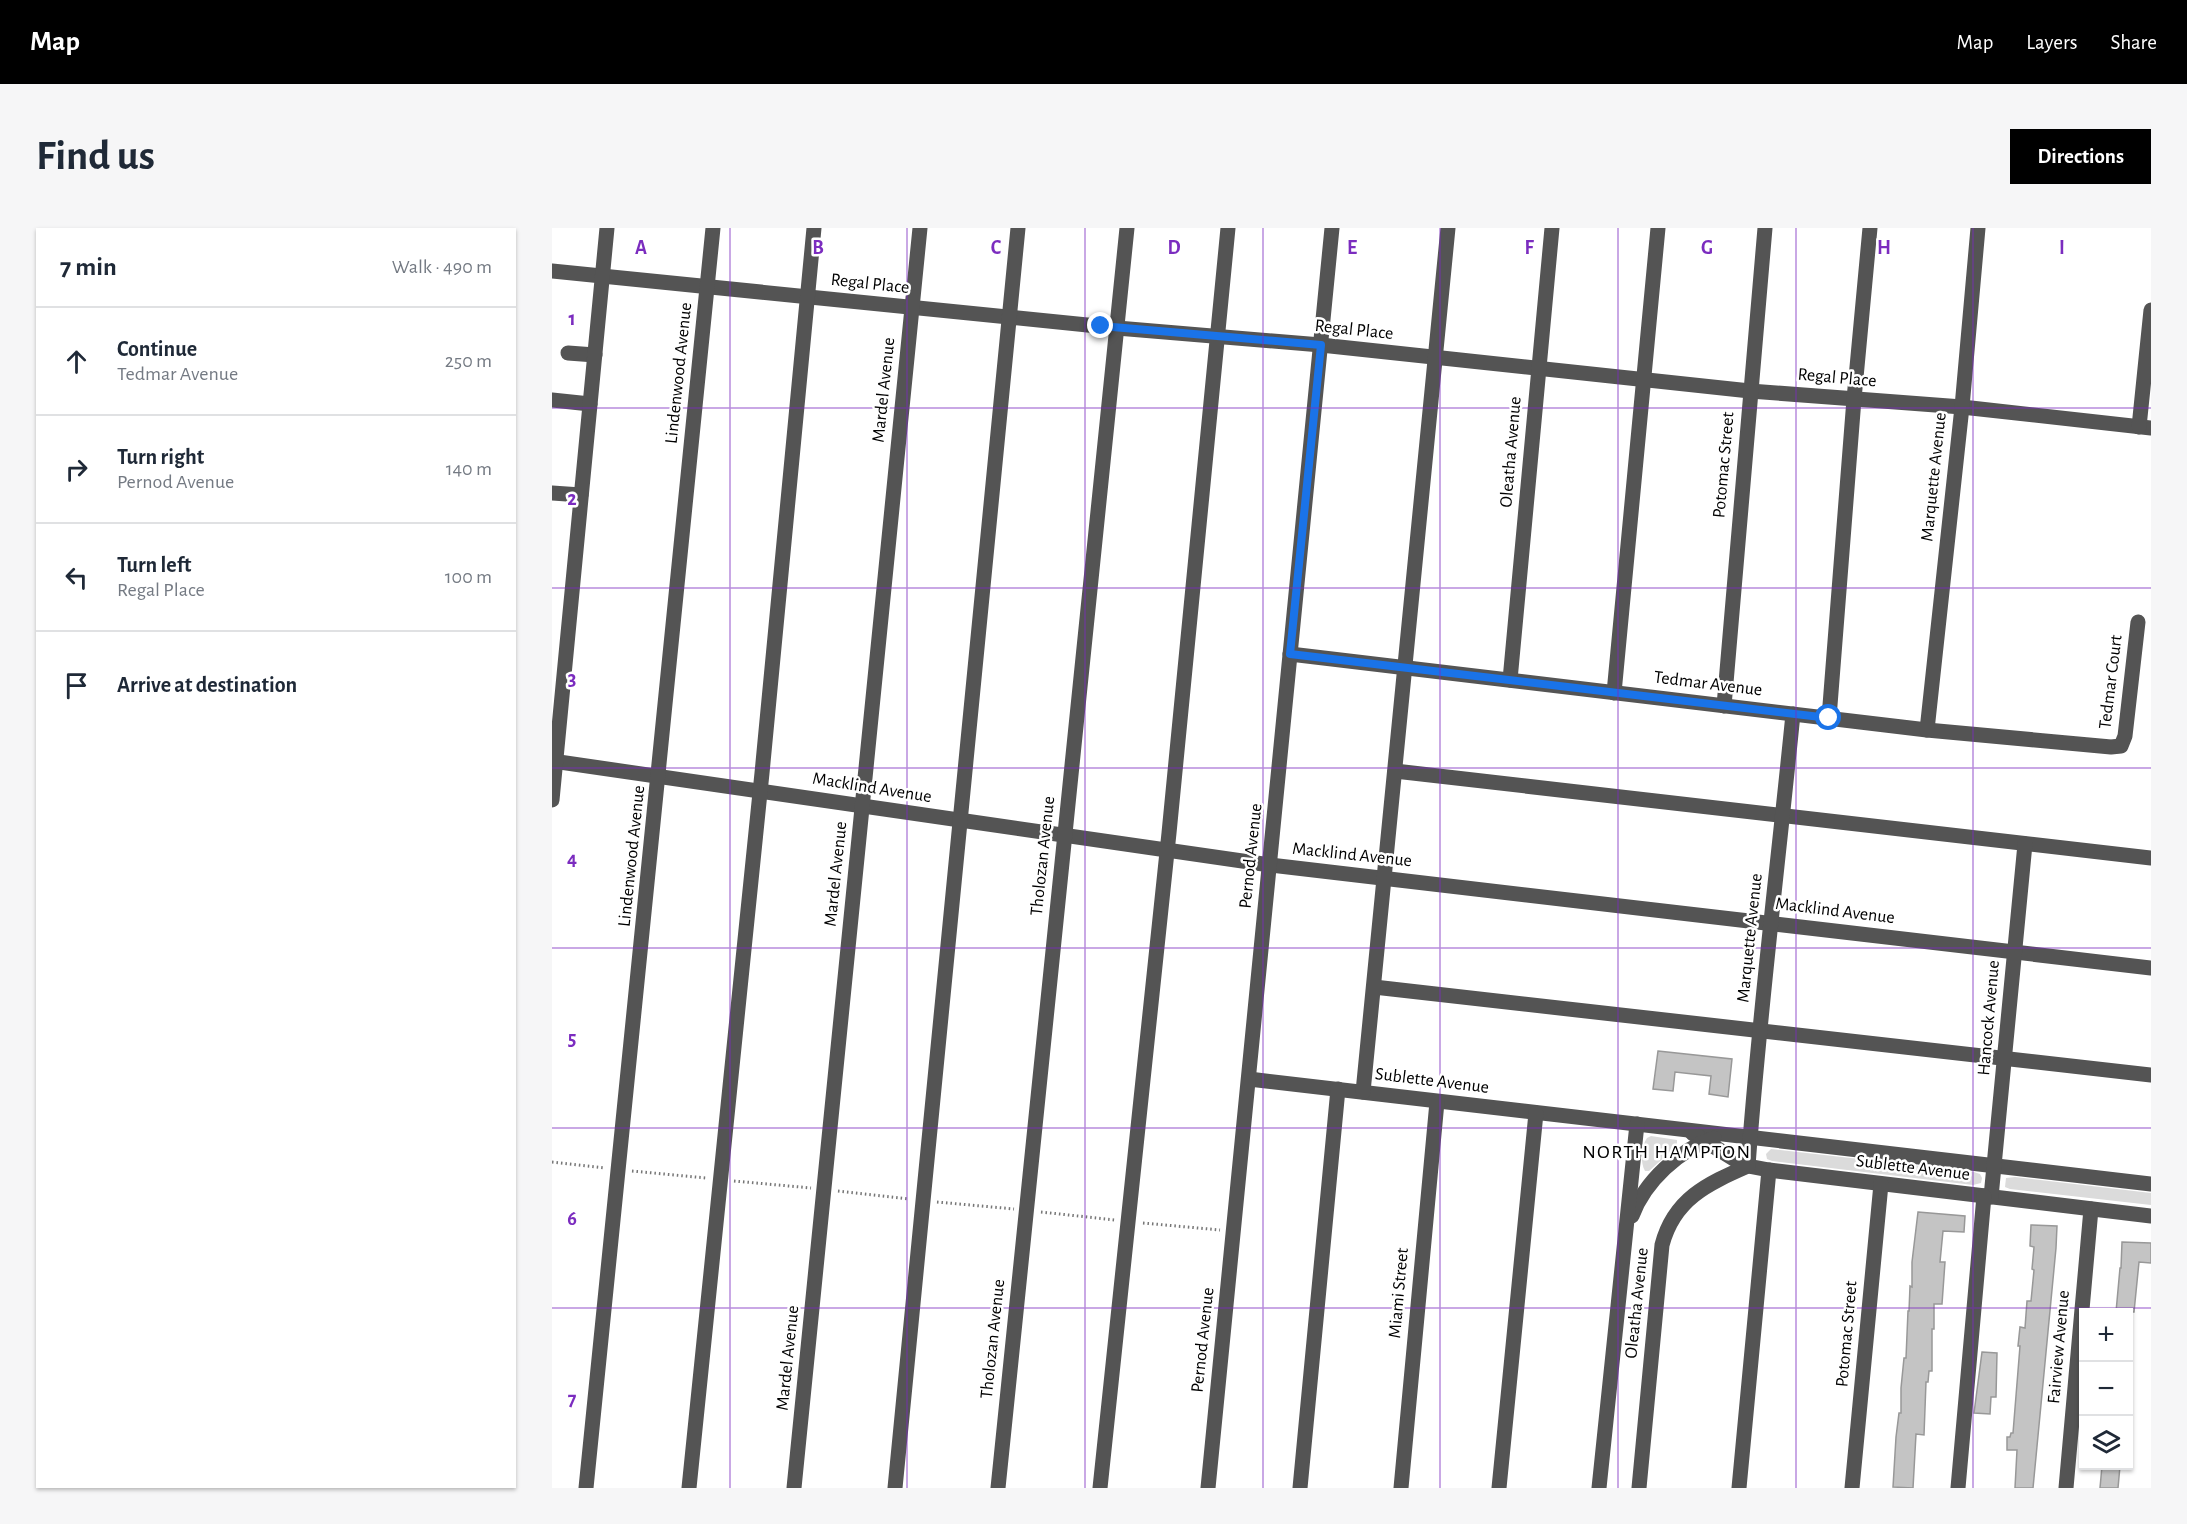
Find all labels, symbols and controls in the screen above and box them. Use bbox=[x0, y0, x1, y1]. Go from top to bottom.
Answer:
text: Map bbox=[30, 28, 80, 56]
text: Map bbox=[1957, 32, 1993, 53]
text: Layers bbox=[2026, 32, 2077, 53]
text: Share bbox=[2110, 32, 2157, 53]
button: Directions bbox=[2010, 129, 2151, 184]
text: Find us bbox=[36, 135, 155, 177]
text: A bbox=[635, 238, 647, 258]
text: B bbox=[812, 238, 824, 258]
text: C bbox=[991, 238, 1002, 258]
text: D bbox=[1167, 238, 1181, 258]
text: E bbox=[1347, 238, 1357, 258]
text: F bbox=[1524, 238, 1534, 258]
text: G bbox=[1701, 238, 1713, 258]
text: H bbox=[1877, 238, 1891, 258]
text: I bbox=[2059, 238, 2065, 258]
text: 7 min bbox=[60, 254, 117, 280]
text: Walk · 490 m bbox=[392, 257, 492, 277]
street label: Regal Place bbox=[830, 271, 910, 297]
street label: Lindenwood Avenue bbox=[663, 301, 695, 445]
text: 1 bbox=[568, 309, 576, 329]
route end bbox=[1087, 312, 1113, 338]
street label: Regal Place bbox=[1314, 317, 1394, 343]
street label: Mardel Avenue bbox=[870, 337, 898, 443]
text: Continue bbox=[117, 338, 197, 360]
icon: ahead bbox=[60, 345, 93, 378]
text: 250 m bbox=[445, 351, 492, 371]
text: Tedmar Avenue bbox=[117, 364, 238, 384]
street label: Regal Place bbox=[1797, 366, 1877, 390]
street label: Oleatha Avenue bbox=[1497, 396, 1525, 508]
street label: Potomac Street bbox=[1710, 411, 1738, 519]
street label: Marquette Avenue bbox=[1918, 412, 1950, 542]
text: Turn right bbox=[117, 446, 204, 468]
icon: right bbox=[60, 453, 93, 486]
text: 140 m bbox=[446, 459, 492, 479]
text: Pernod Avenue bbox=[117, 472, 234, 492]
text: 2 bbox=[567, 489, 577, 509]
text: Turn left bbox=[117, 554, 191, 576]
icon: left bbox=[60, 561, 93, 594]
text: 100 m bbox=[445, 567, 492, 587]
text: Regal Place bbox=[117, 580, 205, 600]
street label: Tedmar Court bbox=[2096, 634, 2126, 730]
street label: Tedmar Avenue bbox=[1653, 668, 1763, 700]
icon: arrive bbox=[60, 669, 93, 702]
text: 3 bbox=[568, 669, 576, 689]
text: Arrive at destination bbox=[117, 674, 297, 696]
route start bbox=[1815, 704, 1841, 730]
street label: Macklind Avenue bbox=[811, 770, 933, 806]
street label: Lindenwood Avenue bbox=[616, 784, 648, 928]
street label: Tholozan Avenue bbox=[1028, 795, 1058, 917]
street label: Pernod Avenue bbox=[1237, 803, 1265, 909]
street label: Mardel Avenue bbox=[822, 821, 850, 927]
street label: Macklind Avenue bbox=[1291, 840, 1413, 870]
text: 4 bbox=[567, 849, 577, 869]
street label: Marquette Avenue bbox=[1734, 873, 1766, 1003]
street label: Macklind Avenue bbox=[1774, 895, 1896, 927]
street label: Hancock Avenue bbox=[1975, 960, 2003, 1076]
text: 5 bbox=[568, 1029, 576, 1049]
street label: Sublette Avenue bbox=[1374, 1065, 1490, 1097]
district label: NORTH HAMPTON bbox=[1582, 1142, 1752, 1162]
street label: Sublette Avenue bbox=[1855, 1152, 1971, 1184]
text: 6 bbox=[567, 1209, 577, 1229]
street label: Miami Street bbox=[1386, 1247, 1412, 1339]
street label: Oleatha Avenue bbox=[1622, 1247, 1652, 1359]
street label: Tholozan Avenue bbox=[978, 1278, 1008, 1400]
street label: Potomac Street bbox=[1833, 1280, 1861, 1388]
street label: Pernod Avenue bbox=[1189, 1287, 1217, 1393]
street label: Fairview Avenue bbox=[2045, 1290, 2073, 1404]
street label: Mardel Avenue bbox=[774, 1305, 802, 1411]
map controls bbox=[2079, 1308, 2133, 1470]
button: + bbox=[2079, 1308, 2133, 1362]
button: − bbox=[2079, 1362, 2133, 1416]
text: 7 bbox=[568, 1389, 577, 1409]
button: layers bbox=[2079, 1416, 2133, 1470]

